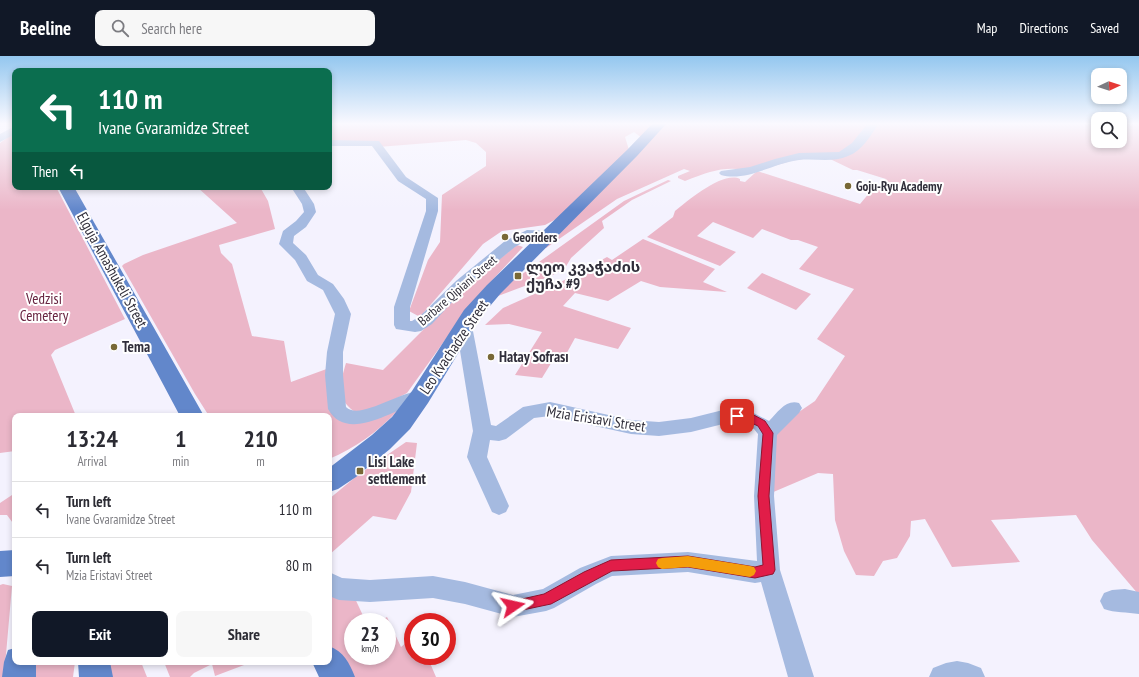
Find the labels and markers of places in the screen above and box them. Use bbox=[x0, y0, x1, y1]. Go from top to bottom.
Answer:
place label: Goju-Ryu Academy bbox=[856, 178, 943, 195]
marker: Goju-Ryu Academy bbox=[843, 181, 853, 191]
place label: Georiders bbox=[513, 229, 558, 246]
marker: Georiders bbox=[500, 232, 510, 242]
place label: ლეო კვაჭაძის ქუჩა #9 bbox=[526, 257, 640, 293]
marker: ლეო კვაჭაძის ქუჩა #9 bbox=[513, 271, 523, 281]
place label: Tema bbox=[122, 337, 150, 356]
marker: Tema bbox=[109, 342, 119, 352]
place label: Hatay Sofrası bbox=[499, 347, 569, 366]
marker: Hatay Sofrası bbox=[486, 352, 496, 362]
pin bbox=[720, 399, 754, 433]
place label: Lisi Lake settlement bbox=[368, 452, 426, 488]
marker: Lisi Lake settlement bbox=[355, 466, 365, 476]

